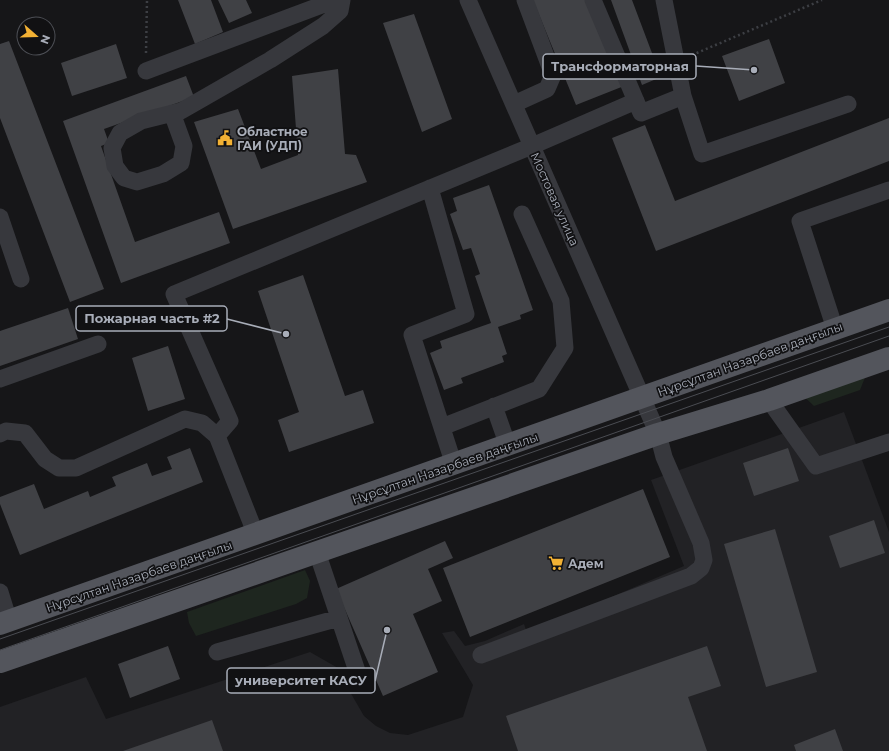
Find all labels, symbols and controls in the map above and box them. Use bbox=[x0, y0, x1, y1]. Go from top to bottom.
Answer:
north arrow bbox=[16, 16, 56, 56]
text: N bbox=[37, 33, 53, 46]
callout: Трансформаторная bbox=[543, 54, 696, 79]
text: Трансформаторная bbox=[551, 58, 689, 74]
place label: Областное ГАИ (УДП) bbox=[237, 124, 308, 153]
public building icon: Областное ГАИ (УДП) bbox=[216, 129, 234, 147]
street label: Мостовая улица bbox=[528, 150, 582, 248]
callout: Пожарная часть #2 bbox=[76, 306, 227, 331]
text: Пожарная часть #2 bbox=[84, 310, 220, 326]
street label: Нұрсұлтан Назарбаев даңғылы bbox=[655, 318, 845, 400]
street label: Нұрсұлтан Назарбаев даңғылы bbox=[350, 429, 540, 507]
street label: Нұрсұлтан Назарбаев даңғылы bbox=[44, 537, 234, 615]
supermarket icon: Адем bbox=[547, 554, 565, 572]
place label: Адем bbox=[568, 556, 604, 571]
callout: университет КАСУ bbox=[227, 668, 375, 693]
text: университет КАСУ bbox=[234, 672, 368, 688]

